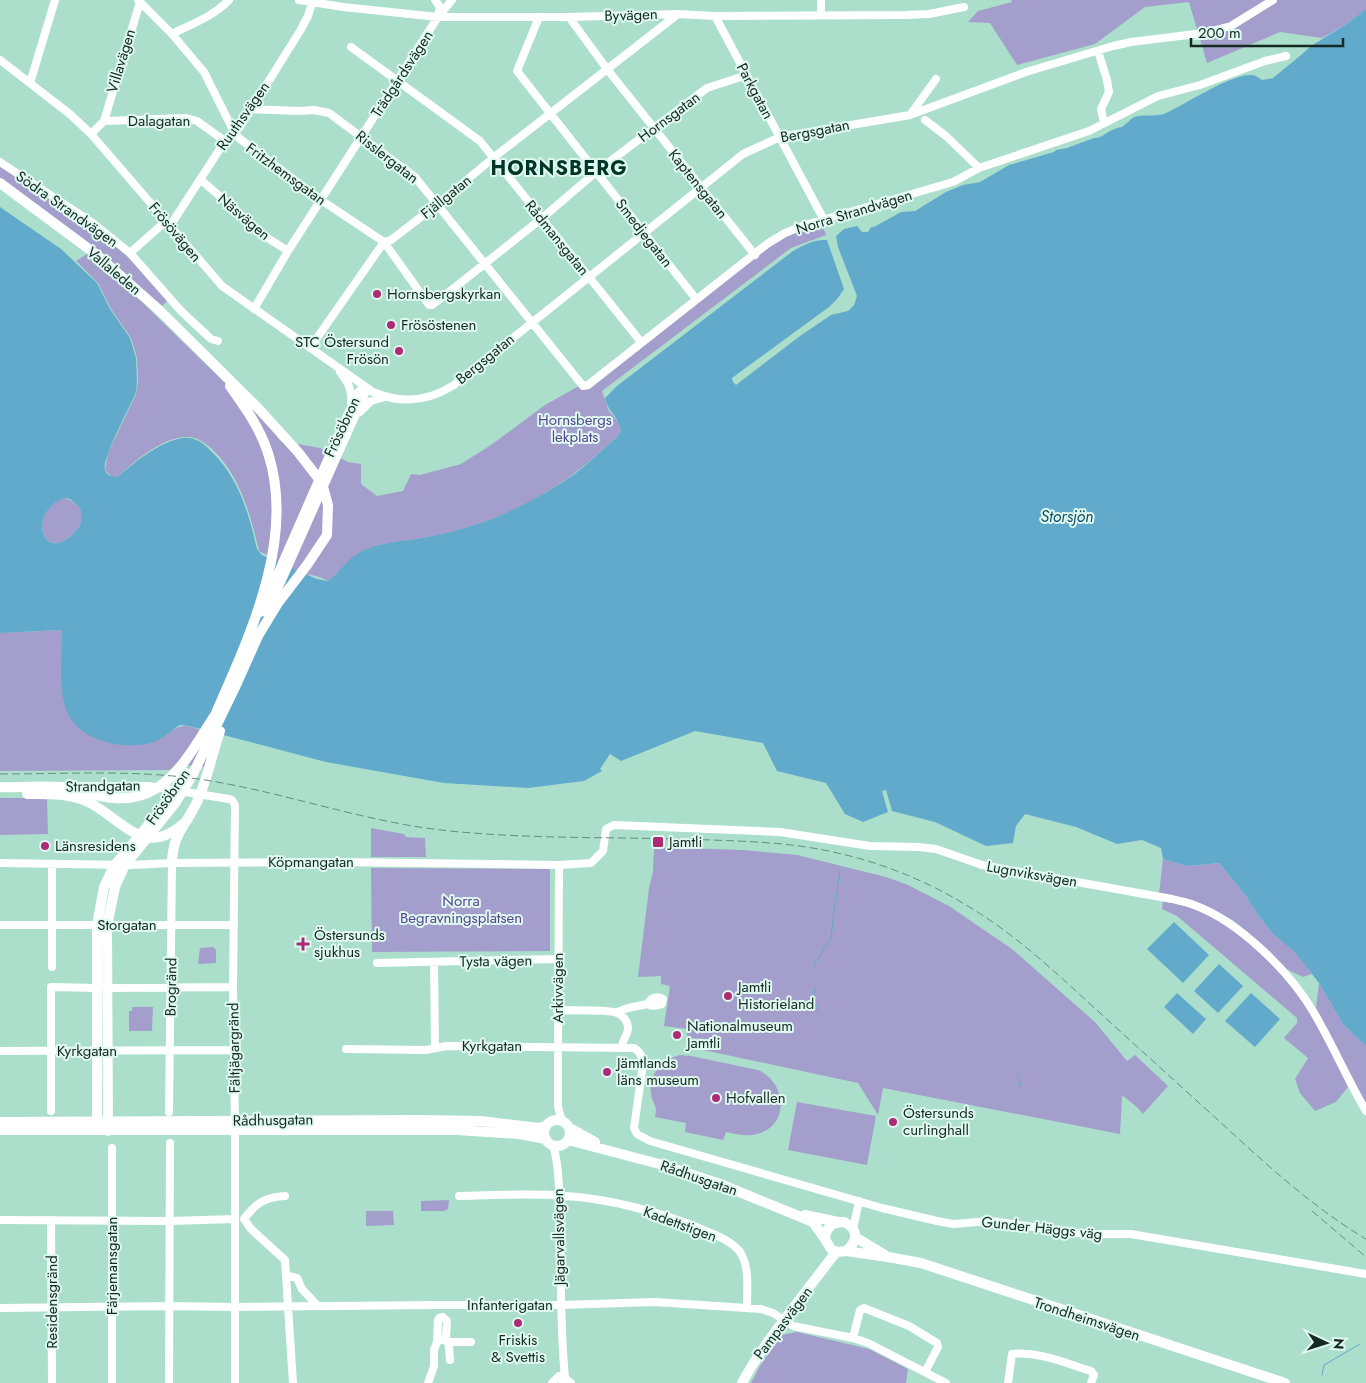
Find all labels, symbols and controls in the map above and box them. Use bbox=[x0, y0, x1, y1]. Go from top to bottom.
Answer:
street label: Byvägen bbox=[604, 3, 658, 27]
scale bar bbox=[1191, 15, 1344, 47]
text: 200 m bbox=[1198, 22, 1241, 44]
street label: Villavägen bbox=[101, 26, 141, 96]
street label: Trädgårdsvägen bbox=[365, 26, 439, 122]
street label: Parkgatan bbox=[731, 59, 779, 123]
street label: Ruuthsvägen bbox=[211, 77, 275, 155]
street label: Hornsgatan bbox=[633, 86, 705, 148]
street label: Dalagatan bbox=[128, 110, 190, 132]
street label: Bergsgatan bbox=[779, 114, 851, 148]
street label: Risslergatan bbox=[351, 125, 423, 189]
street label: Fritzhemsgatan bbox=[241, 137, 331, 211]
street label: Kaptensgatan bbox=[663, 144, 733, 224]
district label: HORNSBERG bbox=[490, 154, 628, 183]
street label: Södra Strandvägen bbox=[11, 165, 123, 253]
street label: Fjällgatan bbox=[416, 170, 476, 224]
street label: Norra Strandvägen bbox=[793, 184, 915, 240]
street label: Näsvägen bbox=[213, 188, 275, 246]
street label: Smedjegatan bbox=[610, 194, 678, 272]
street label: Rådmansgatan bbox=[520, 196, 594, 280]
street label: Frösövägen bbox=[143, 197, 207, 267]
street label: Vallaleden bbox=[82, 242, 146, 300]
place label: Hornsbergskyrkan bbox=[387, 283, 501, 305]
marker: Hornsbergskyrkan bbox=[371, 288, 383, 300]
place label: Frösöstenen bbox=[401, 314, 476, 336]
marker: Frösöstenen bbox=[385, 319, 397, 331]
street label: Bergsgatan bbox=[451, 328, 519, 390]
place label: STC Östersund Frösön bbox=[295, 331, 389, 370]
marker: STC Östersund Frösön bbox=[393, 345, 405, 357]
street label: Frösöbron bbox=[318, 393, 366, 461]
park label: Hornsbergs lekplats bbox=[538, 409, 612, 448]
water label: Storsjön bbox=[1041, 505, 1093, 528]
street label: Frösöbron bbox=[141, 764, 195, 830]
street label: Strandgatan bbox=[65, 774, 141, 798]
place label: Jamtli bbox=[667, 831, 702, 853]
place label: Länsresidens bbox=[55, 835, 136, 857]
marker: Jamtli bbox=[651, 835, 665, 849]
marker: Länsresidens bbox=[39, 840, 51, 852]
street label: Köpmangatan bbox=[268, 851, 354, 873]
street label: Lugnviksvägen bbox=[985, 855, 1079, 893]
park label: Norra Begravningsplatsen bbox=[400, 890, 522, 929]
street label: Storgatan bbox=[97, 914, 157, 936]
place label: Östersunds sjukhus bbox=[314, 924, 385, 963]
marker: Östersunds sjukhus bbox=[296, 937, 310, 951]
street label: Tysta vägen bbox=[460, 949, 532, 973]
street label: Arkivvägen bbox=[547, 953, 569, 1023]
street label: Brogränd bbox=[159, 957, 183, 1017]
place label: Jamtli Historieland bbox=[736, 976, 814, 1015]
marker: Jamtli Historieland bbox=[722, 990, 734, 1002]
street label: Fältjägargränd bbox=[222, 1002, 246, 1094]
place label: Nationalmuseum Jamtli bbox=[685, 1015, 793, 1054]
marker: Nationalmuseum Jamtli bbox=[671, 1029, 683, 1041]
street label: Kyrkgatan bbox=[462, 1035, 522, 1057]
street label: Kyrkgatan bbox=[57, 1040, 117, 1062]
place label: Jämtlands läns museum bbox=[615, 1052, 699, 1091]
marker: Jämtlands läns museum bbox=[601, 1066, 613, 1078]
place label: Hofvallen bbox=[726, 1087, 786, 1109]
marker: Hofvallen bbox=[710, 1092, 722, 1104]
place label: Östersunds curlinghall bbox=[903, 1102, 974, 1141]
street label: Rådhusgatan bbox=[233, 1108, 313, 1132]
marker: Östersunds curlinghall bbox=[887, 1116, 899, 1128]
street label: Rådhusgatan bbox=[657, 1154, 741, 1202]
street label: Jägarvallsvägen bbox=[547, 1188, 571, 1288]
street label: Kadettstigen bbox=[640, 1201, 720, 1247]
street label: Gunder Häggs väg bbox=[980, 1211, 1104, 1245]
street label: Färjemansgatan bbox=[101, 1217, 123, 1315]
street label: Residensgränd bbox=[41, 1255, 63, 1349]
street label: Pampasvägen bbox=[748, 1282, 818, 1364]
street label: Trondheimsvägen bbox=[1031, 1291, 1143, 1347]
street label: Infanterigatan bbox=[467, 1294, 553, 1316]
marker: Friskis & Svettis bbox=[512, 1317, 524, 1329]
north arrow bbox=[1301, 1318, 1351, 1368]
place label: Friskis & Svettis bbox=[491, 1329, 545, 1368]
text: N bbox=[1329, 1338, 1349, 1350]

